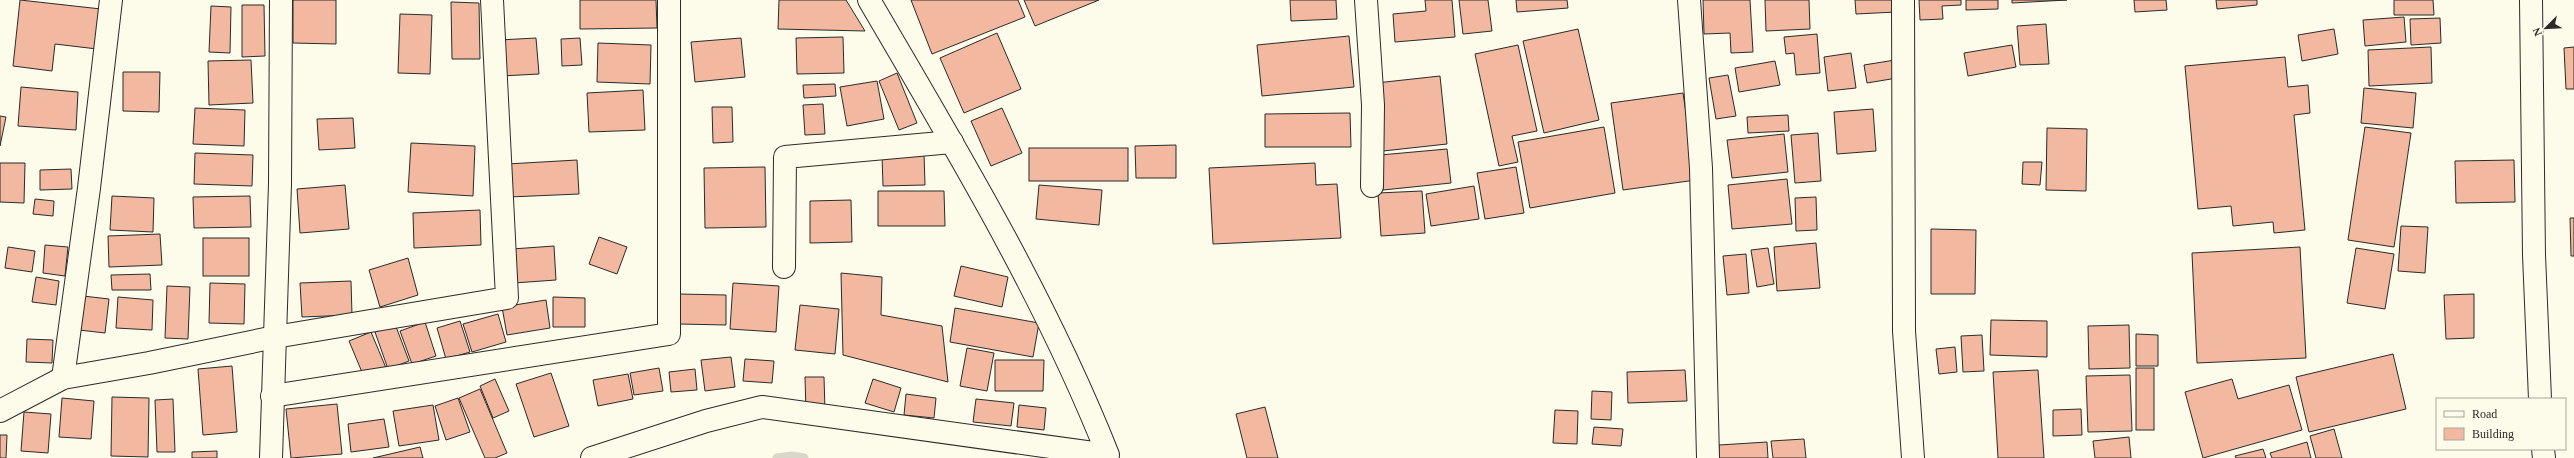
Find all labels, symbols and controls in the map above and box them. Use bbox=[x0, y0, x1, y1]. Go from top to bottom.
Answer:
north arrow bbox=[2526, 8, 2566, 48]
text: N bbox=[2530, 26, 2544, 38]
legend bbox=[2436, 398, 2566, 450]
text: Road bbox=[2472, 407, 2497, 421]
text: Building bbox=[2472, 427, 2514, 441]

